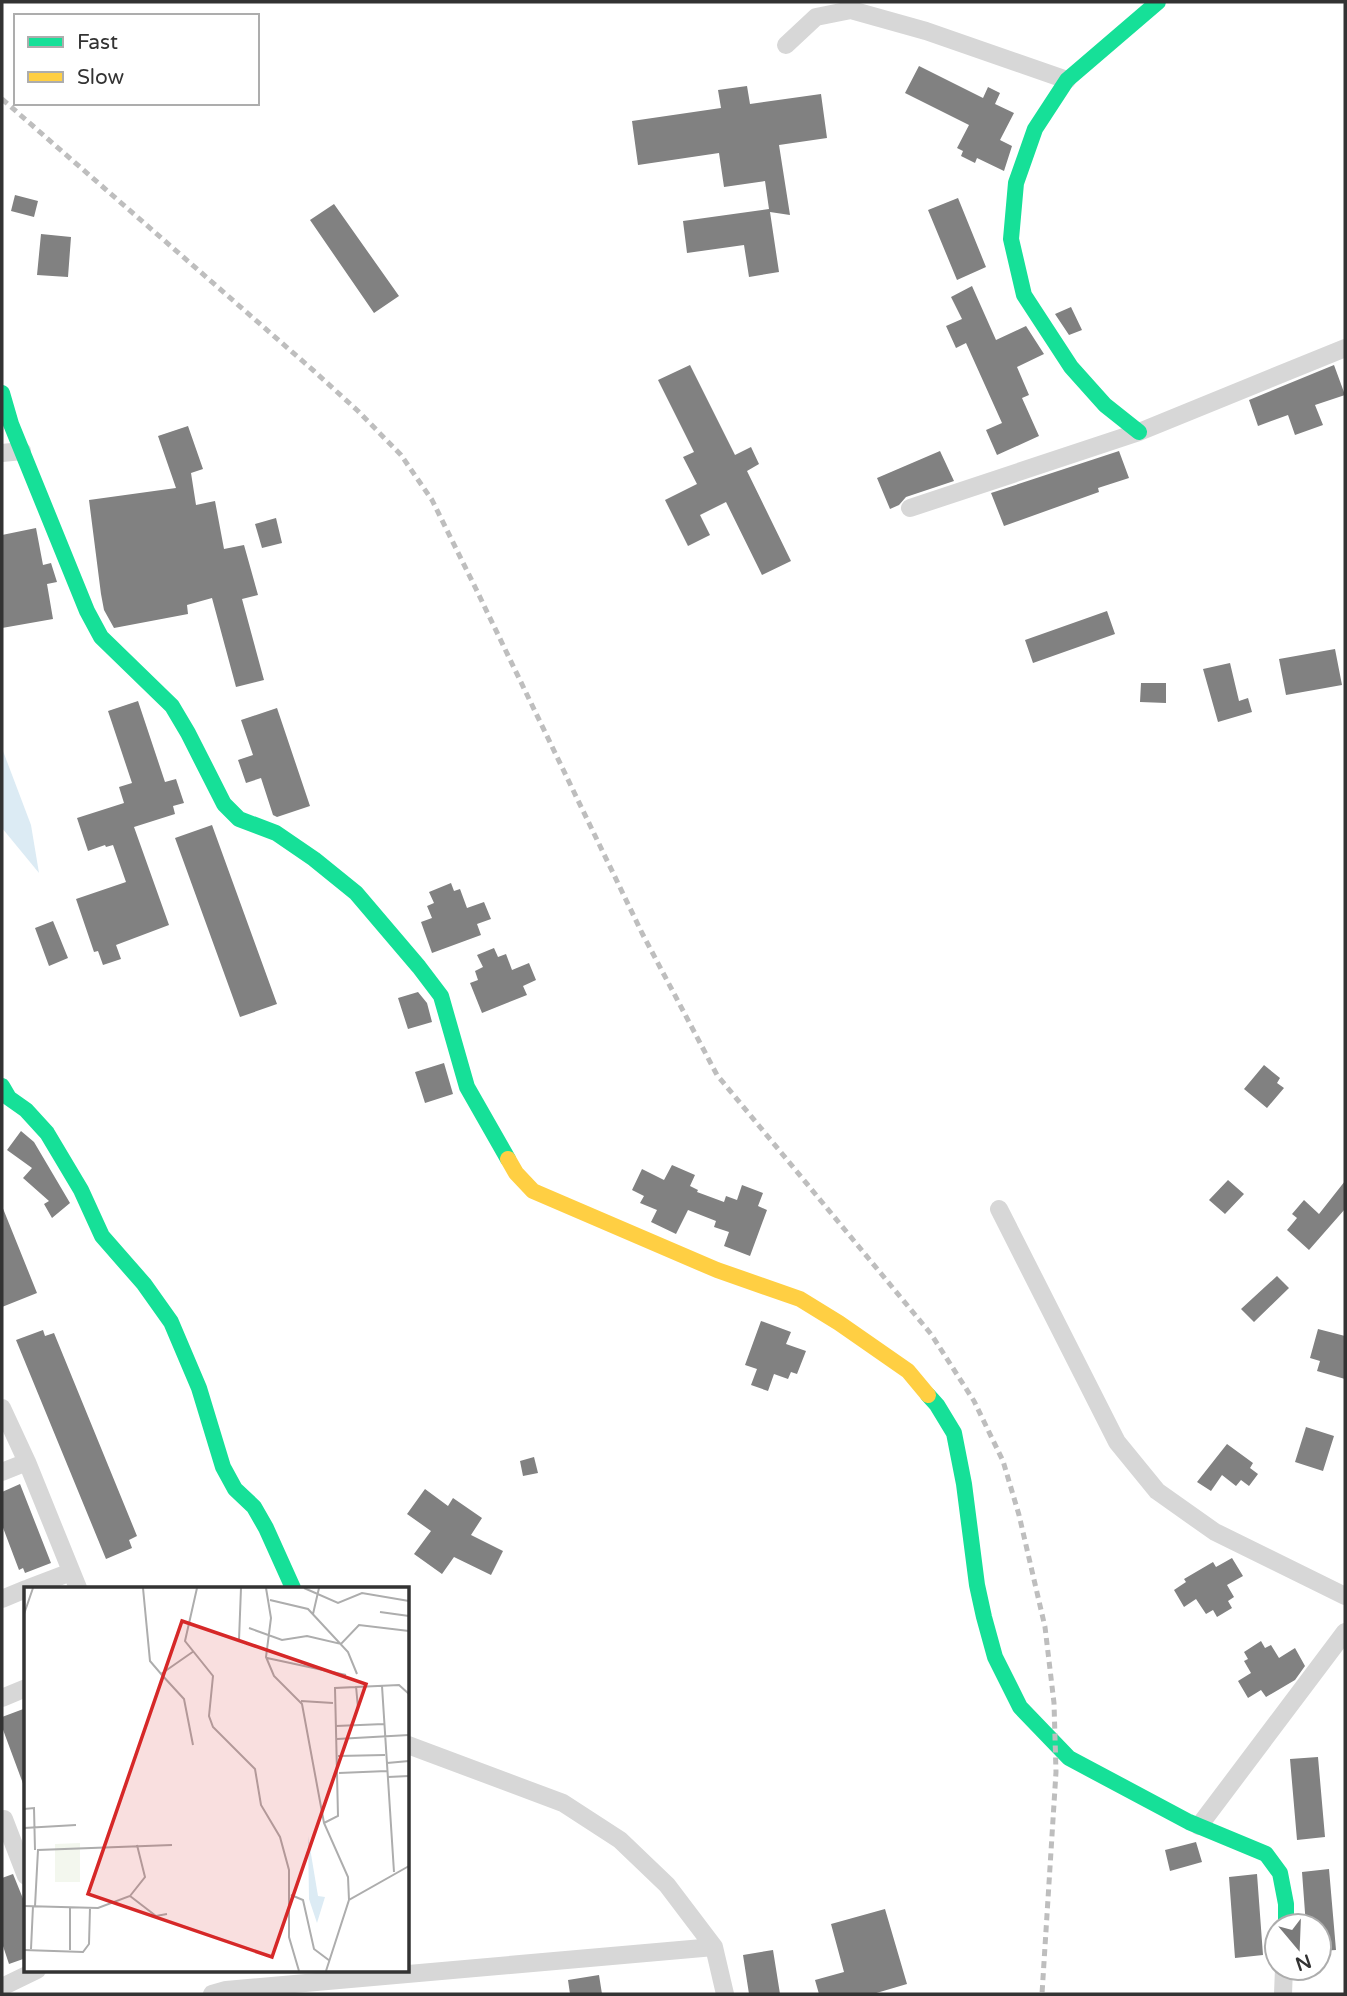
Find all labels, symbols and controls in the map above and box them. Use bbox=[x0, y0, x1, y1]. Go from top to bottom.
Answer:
legend bbox=[14, 14, 259, 105]
text: Fast bbox=[77, 30, 118, 55]
text: Slow bbox=[77, 65, 125, 90]
inset map bbox=[24, 1587, 410, 1972]
north arrow bbox=[1263, 1912, 1333, 1982]
text: N bbox=[1292, 1949, 1314, 1975]

